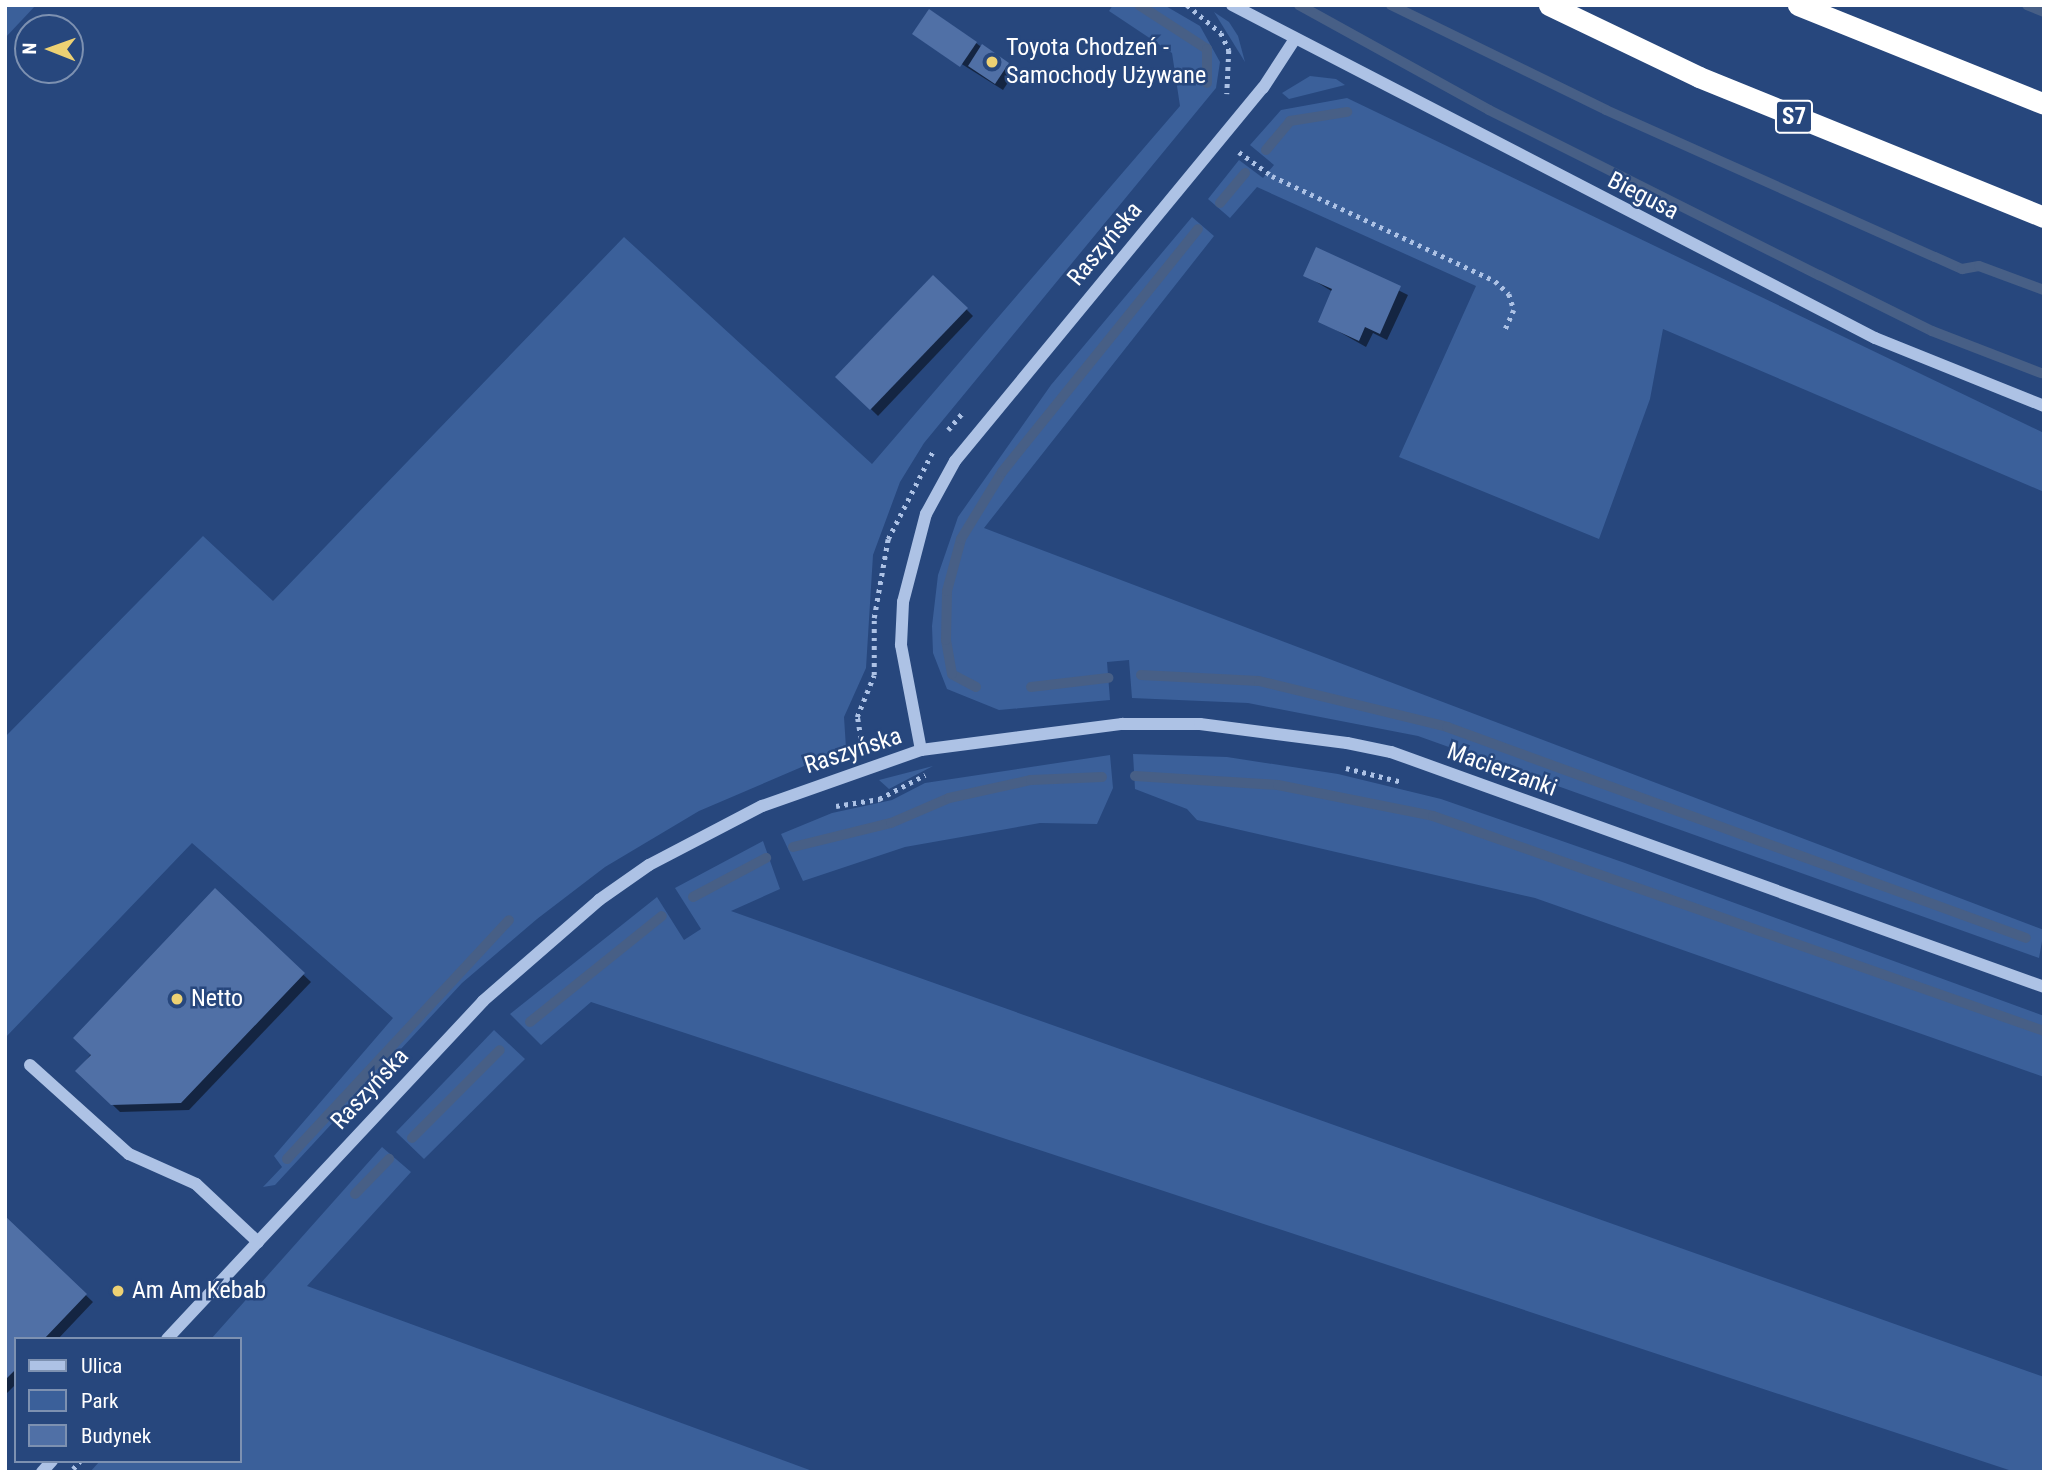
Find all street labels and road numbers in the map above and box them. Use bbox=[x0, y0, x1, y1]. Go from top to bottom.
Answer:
road number: S7 bbox=[1775, 98, 1813, 136]
street label: Biegusa bbox=[1603, 166, 1683, 226]
street label: Raszyńska bbox=[1062, 196, 1148, 292]
street label: Raszyńska bbox=[801, 722, 905, 780]
street label: Macierzanki bbox=[1443, 737, 1561, 803]
street label: Raszyńska bbox=[325, 1042, 415, 1136]

